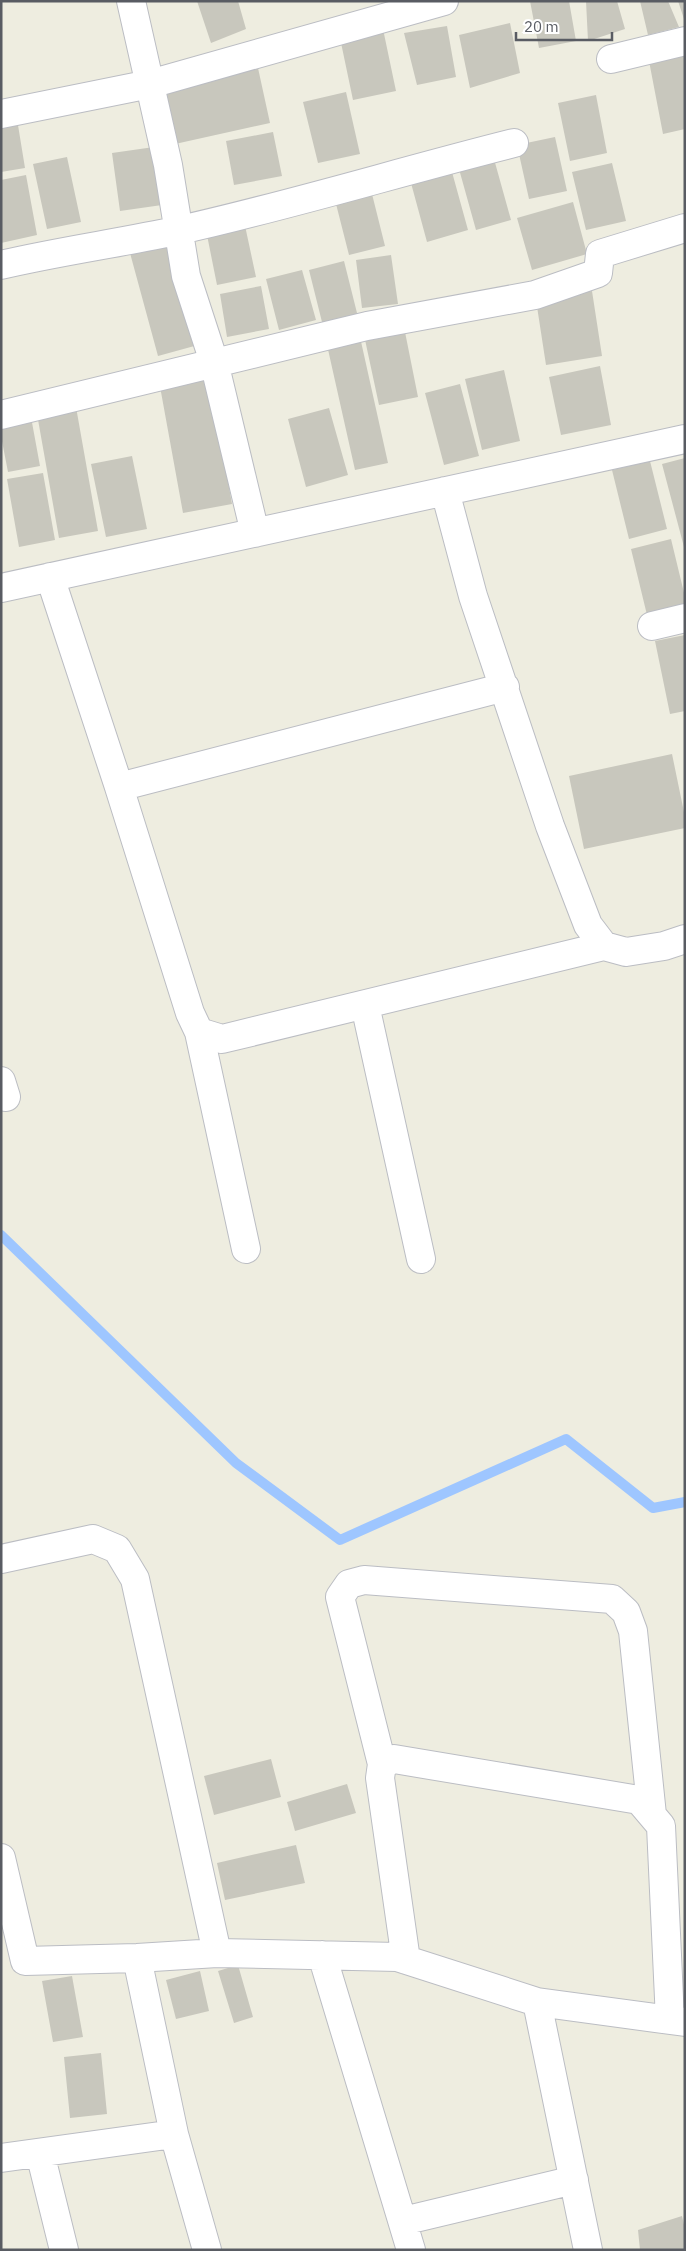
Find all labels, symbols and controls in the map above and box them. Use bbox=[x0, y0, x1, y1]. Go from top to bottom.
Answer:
scale bar bbox=[516, 10, 612, 42]
text: 20 m bbox=[524, 17, 559, 36]

